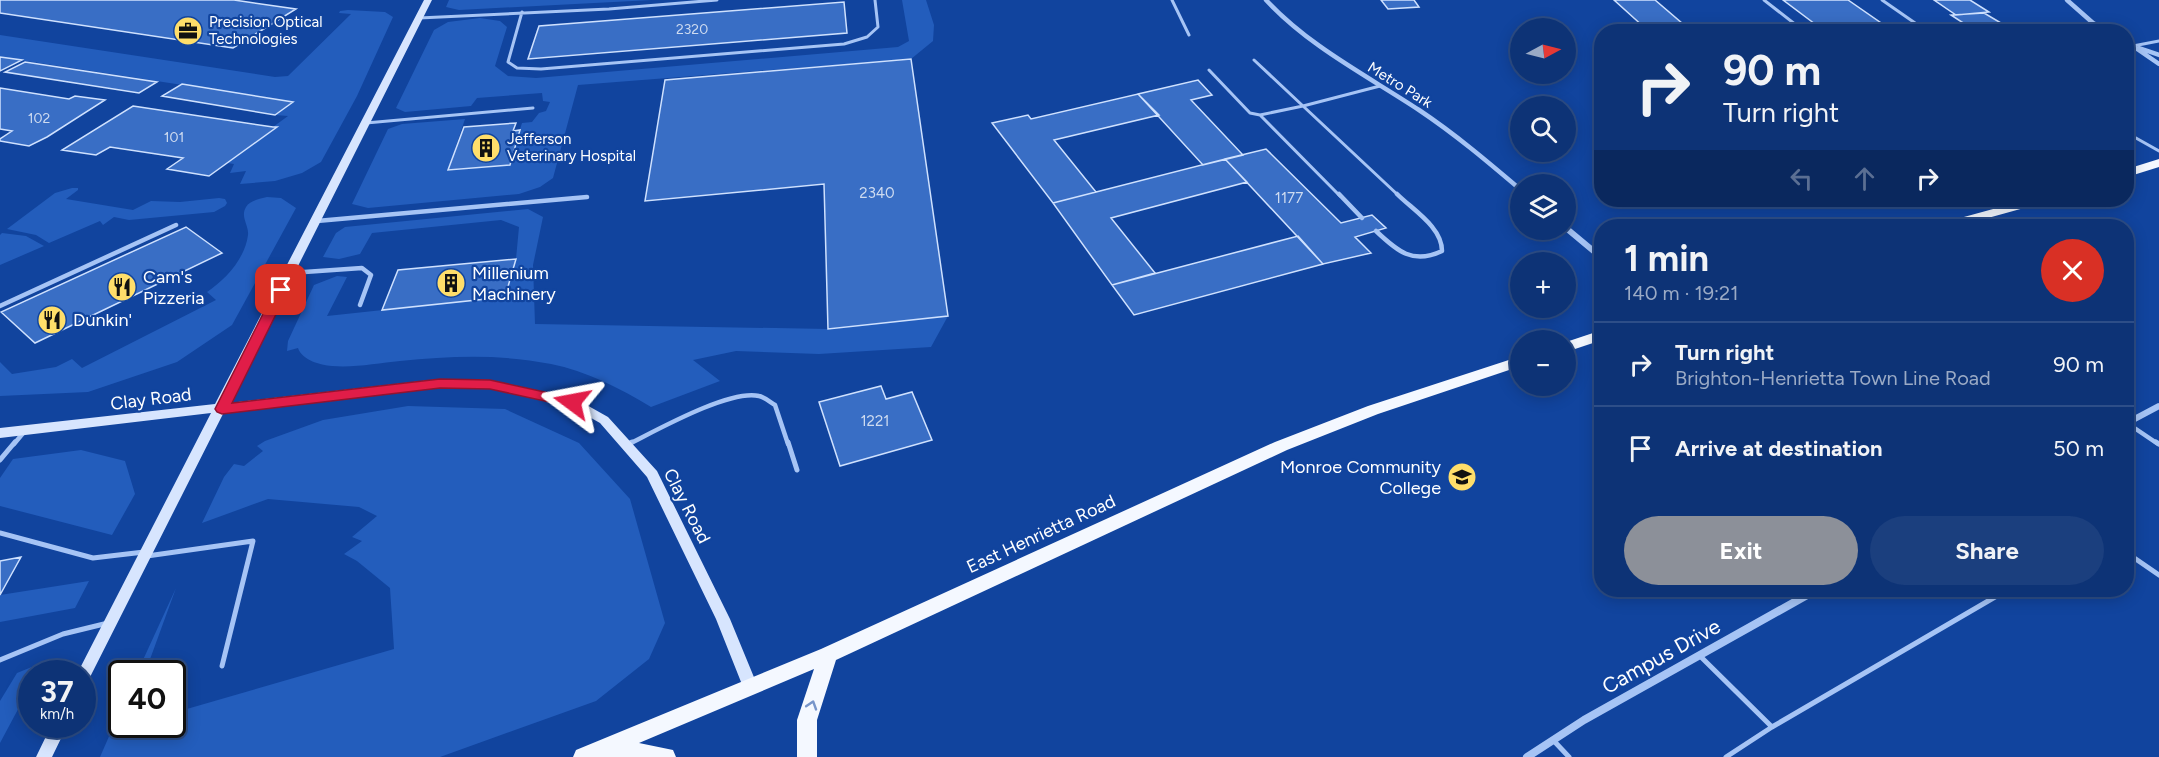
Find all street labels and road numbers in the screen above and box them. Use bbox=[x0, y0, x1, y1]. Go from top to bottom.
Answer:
street label: Metro Park bbox=[1364, 58, 1436, 112]
street label: Clay Road bbox=[109, 383, 193, 415]
street label: Clay Road bbox=[659, 465, 715, 547]
street label: East Henrietta Road bbox=[963, 490, 1119, 578]
street label: Campus Drive bbox=[1597, 613, 1725, 699]

